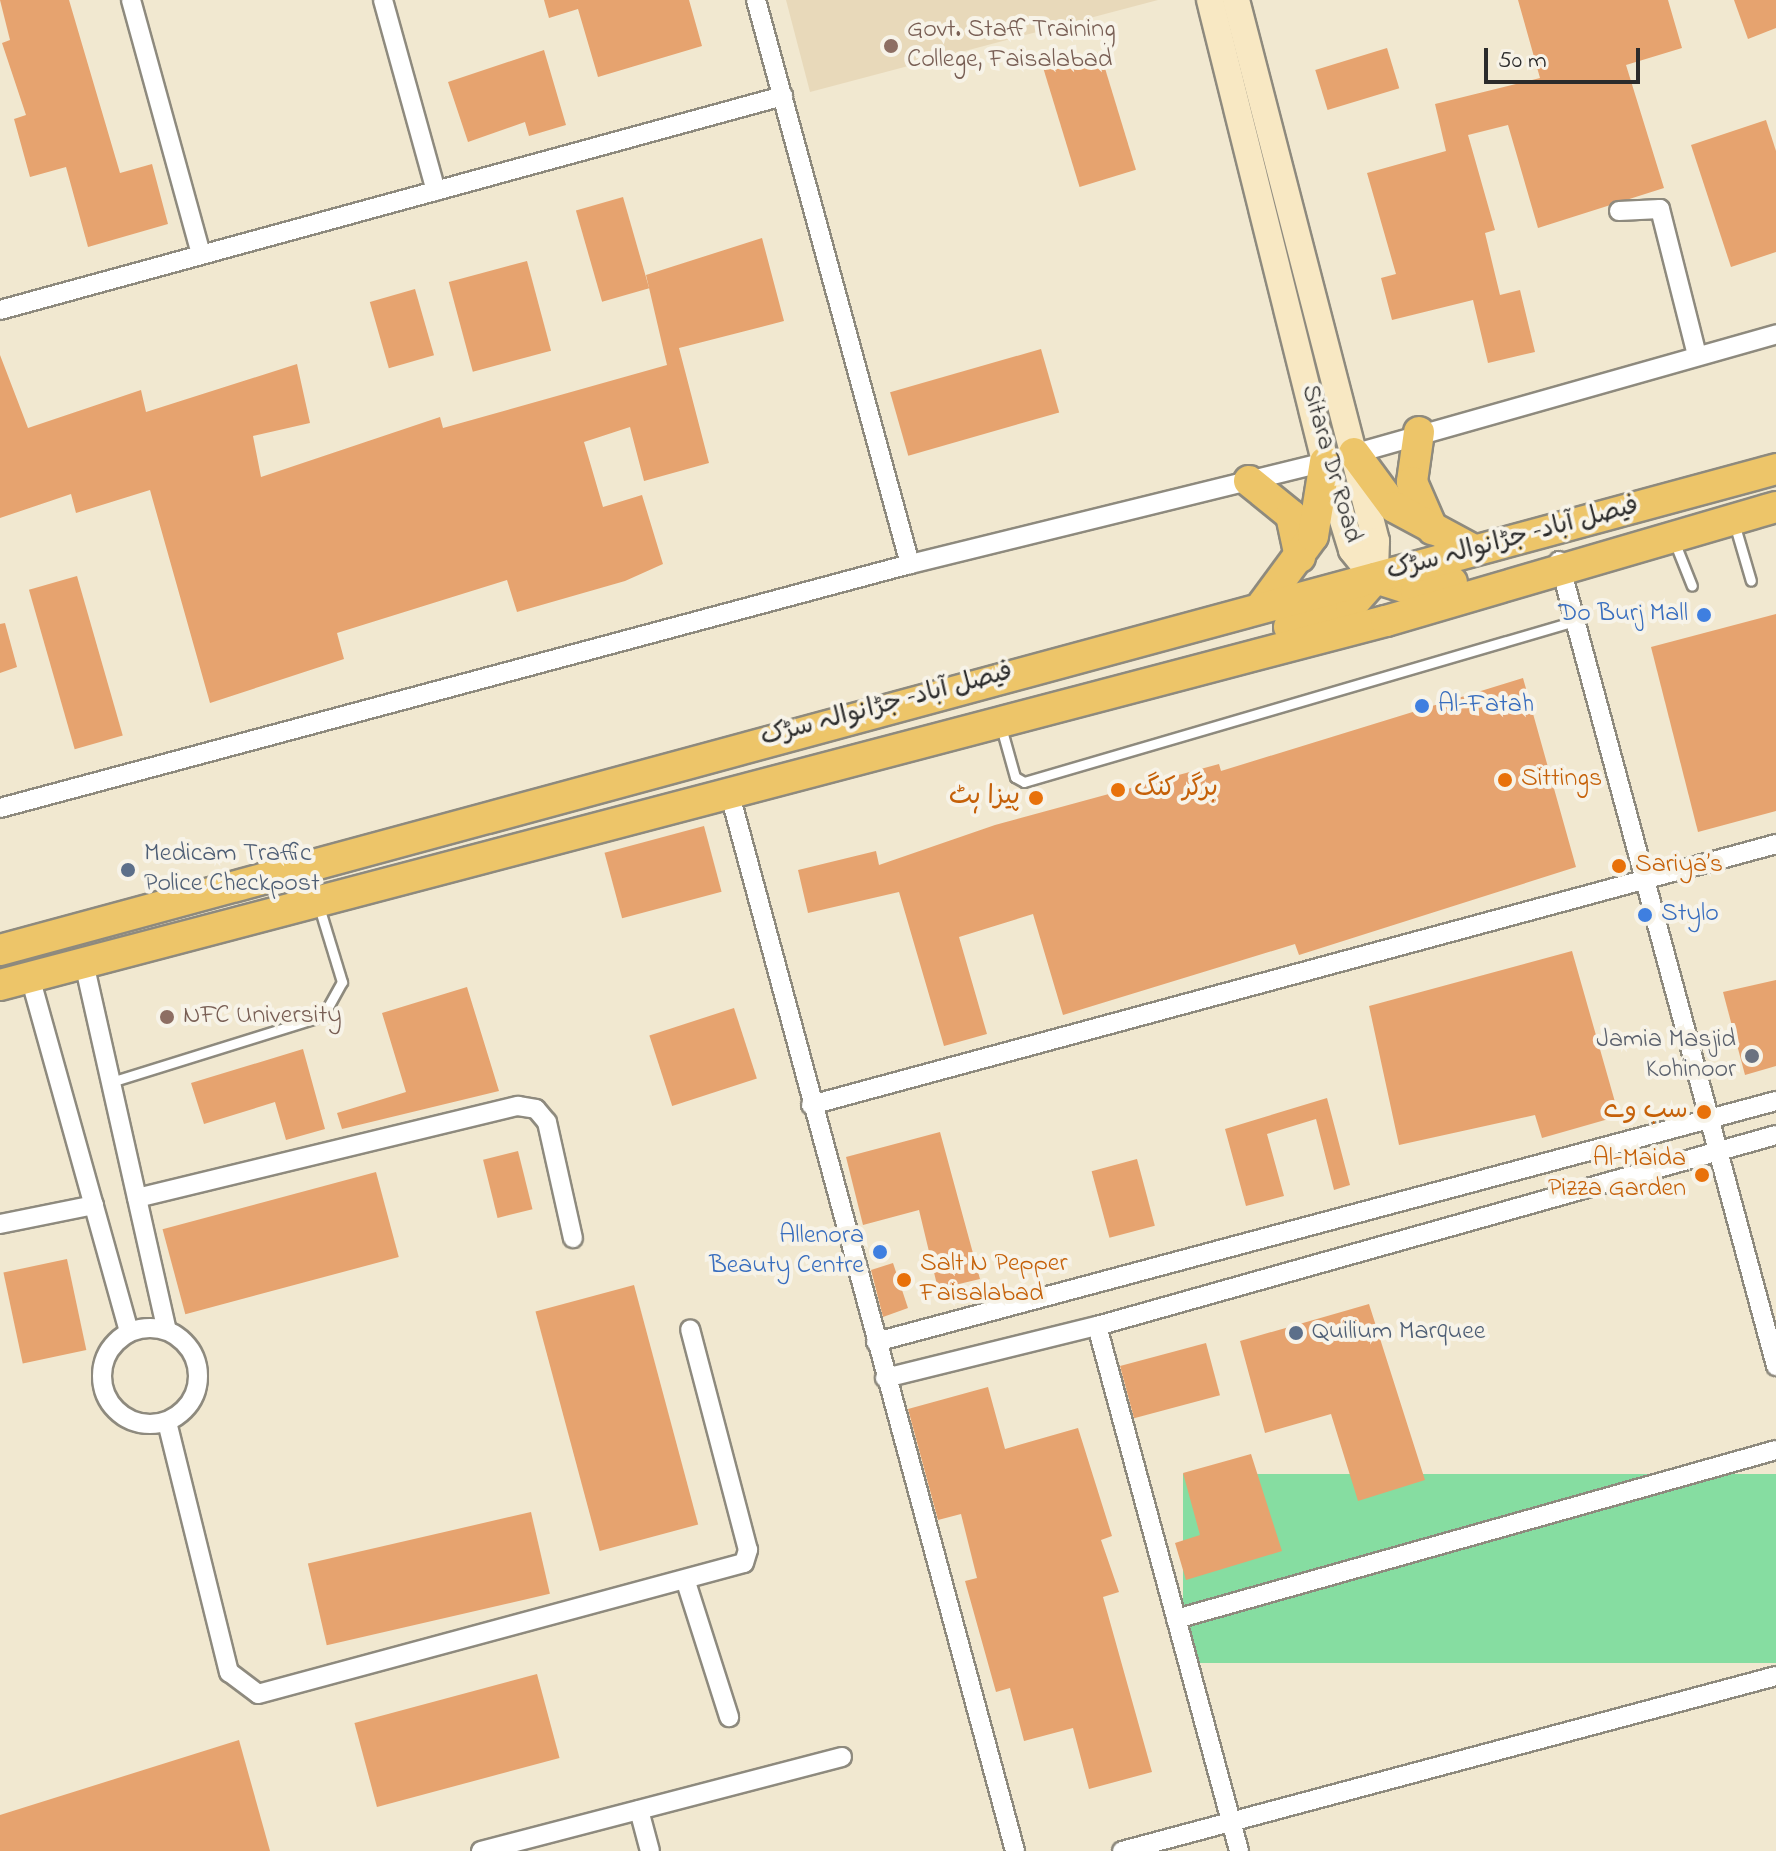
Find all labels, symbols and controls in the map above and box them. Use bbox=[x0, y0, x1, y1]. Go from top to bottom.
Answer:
place label: Govt. Staff Training College, Faisalabad bbox=[907, 15, 1116, 76]
scale bar bbox=[1488, 32, 1644, 82]
marker: Govt. Staff Training College, Faisalabad bbox=[882, 37, 900, 55]
text: 50 m bbox=[1498, 44, 1547, 79]
street label: Sitara Dr Road bbox=[1293, 381, 1367, 547]
street label: فیصل آباد– جڑانوالہ سڑک bbox=[1384, 491, 1642, 589]
place label: Do Burj Mall bbox=[1558, 599, 1688, 631]
marker: Do Burj Mall bbox=[1695, 606, 1713, 624]
street label: فیصل آباد– جڑانوالہ سڑک bbox=[758, 657, 1016, 755]
place label: Al-Fatah bbox=[1438, 690, 1534, 722]
marker: Al-Fatah bbox=[1413, 697, 1431, 715]
place label: Sittings bbox=[1521, 764, 1602, 796]
marker: Sittings bbox=[1496, 771, 1514, 789]
place label: برگر کنگ bbox=[1134, 774, 1218, 806]
marker: برگر کنگ bbox=[1109, 781, 1127, 799]
place label: پیزا ہٹ bbox=[949, 782, 1020, 814]
marker: پیزا ہٹ bbox=[1027, 789, 1045, 807]
place label: Medicam Traffic Police Checkpost bbox=[144, 839, 320, 900]
place label: Sariya’s bbox=[1635, 850, 1723, 882]
marker: Sariya’s bbox=[1610, 857, 1628, 875]
marker: Medicam Traffic Police Checkpost bbox=[119, 861, 137, 879]
place label: Stylo bbox=[1661, 899, 1719, 931]
marker: Stylo bbox=[1636, 906, 1654, 924]
place label: NFC University bbox=[183, 1001, 342, 1033]
marker: NFC University bbox=[158, 1008, 176, 1026]
place label: Jamia Masjid Kohinoor bbox=[1596, 1025, 1736, 1086]
marker: Jamia Masjid Kohinoor bbox=[1743, 1047, 1761, 1065]
place label: سب وے bbox=[1603, 1096, 1688, 1128]
marker: سب وے bbox=[1695, 1103, 1713, 1121]
place label: Al-Maida Pizza Garden bbox=[1548, 1144, 1686, 1206]
marker: Al-Maida Pizza Garden bbox=[1693, 1166, 1711, 1184]
place label: Allenora Beauty Centre bbox=[709, 1221, 864, 1282]
marker: Allenora Beauty Centre bbox=[871, 1243, 889, 1261]
place label: Salt N Pepper Faisalabad bbox=[920, 1249, 1068, 1310]
marker: Salt N Pepper Faisalabad bbox=[895, 1271, 913, 1289]
place label: Quilium Marquee bbox=[1312, 1317, 1485, 1349]
marker: Quilium Marquee bbox=[1287, 1324, 1305, 1342]

